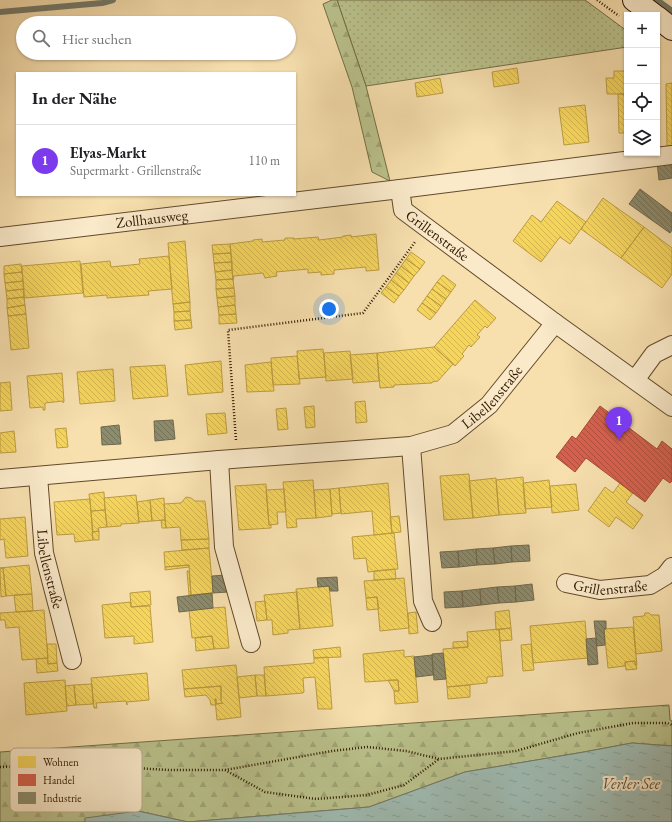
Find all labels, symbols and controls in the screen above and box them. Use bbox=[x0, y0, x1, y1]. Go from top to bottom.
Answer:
map controls bbox=[624, 12, 660, 156]
button: + bbox=[624, 12, 660, 48]
search box bbox=[16, 16, 296, 60]
icon: search bbox=[30, 27, 52, 49]
text: Hier suchen bbox=[62, 29, 132, 48]
button: − bbox=[624, 48, 660, 84]
button: locate bbox=[624, 84, 660, 120]
text: In der Nähe bbox=[32, 87, 117, 109]
button: layers bbox=[624, 120, 660, 156]
text: Elyas-Markt bbox=[70, 143, 146, 162]
text: 1 bbox=[42, 152, 48, 169]
text: 110 m bbox=[249, 152, 280, 169]
text: Supermarkt · Grillenstraße bbox=[70, 162, 201, 179]
street label: Zollhausweg bbox=[115, 204, 189, 232]
street label: Grillenstraße bbox=[402, 205, 473, 265]
your location bbox=[319, 299, 339, 319]
street label: Libellenstraße bbox=[457, 361, 526, 433]
pin: 1 bbox=[606, 407, 632, 440]
street label: Libellenstraße bbox=[33, 529, 68, 611]
street label: Grillenstraße bbox=[572, 575, 648, 599]
legend bbox=[10, 748, 142, 812]
text: Wohnen bbox=[43, 755, 79, 769]
text: Handel bbox=[43, 773, 75, 787]
water label: Verler See bbox=[602, 773, 661, 794]
text: Industrie bbox=[43, 791, 82, 805]

